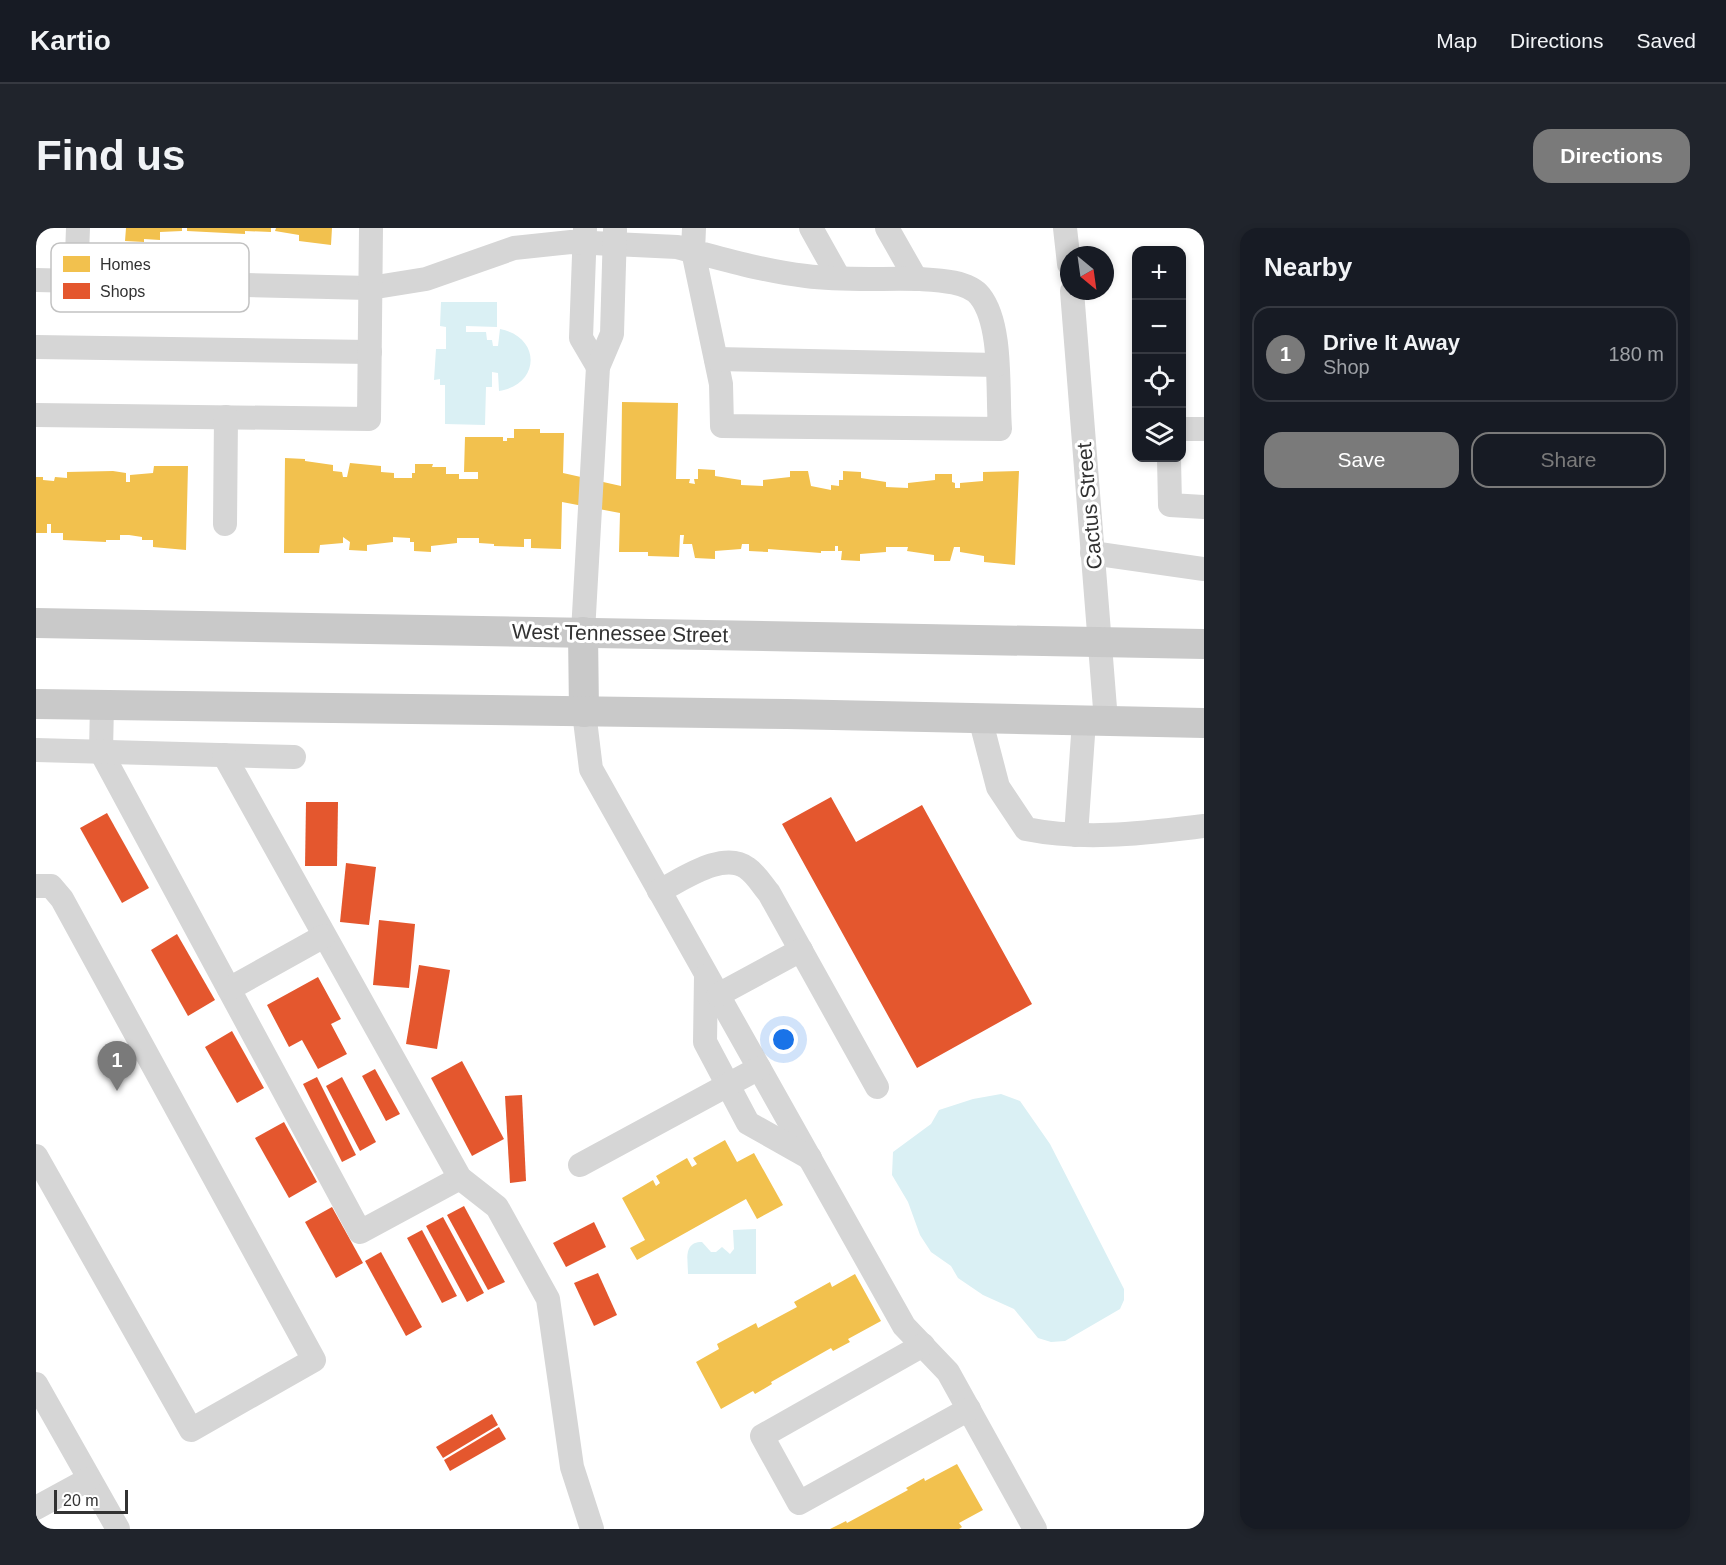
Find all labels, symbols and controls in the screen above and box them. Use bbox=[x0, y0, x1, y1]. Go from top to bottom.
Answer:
text: Kartio bbox=[30, 25, 111, 56]
text: Map bbox=[1436, 29, 1477, 52]
text: Directions bbox=[1510, 29, 1603, 52]
text: Saved bbox=[1636, 29, 1696, 52]
button: Directions bbox=[1533, 129, 1690, 183]
text: Find us bbox=[36, 132, 185, 179]
legend bbox=[51, 243, 249, 312]
north arrow bbox=[1060, 246, 1114, 300]
map controls bbox=[1132, 246, 1186, 462]
button: + bbox=[1132, 246, 1186, 300]
text: Nearby bbox=[1264, 252, 1352, 282]
text: Homes bbox=[100, 256, 151, 273]
text: Shops bbox=[100, 283, 145, 300]
button: − bbox=[1132, 300, 1186, 354]
text: Drive It Away bbox=[1323, 330, 1460, 355]
text: 1 bbox=[1280, 343, 1291, 365]
text: 180 m bbox=[1608, 343, 1664, 365]
button: locate bbox=[1132, 354, 1186, 408]
text: Shop bbox=[1323, 356, 1370, 378]
button: layers bbox=[1132, 408, 1186, 462]
button: Save bbox=[1264, 432, 1459, 488]
button: Share bbox=[1471, 432, 1666, 488]
street label: Cactus Street bbox=[1072, 441, 1106, 570]
street label: West Tennessee Street bbox=[512, 620, 729, 646]
your location bbox=[769, 1025, 798, 1054]
pin: 1 bbox=[98, 1042, 136, 1091]
scale bar bbox=[54, 1487, 128, 1514]
text: 20 m bbox=[63, 1492, 99, 1509]

